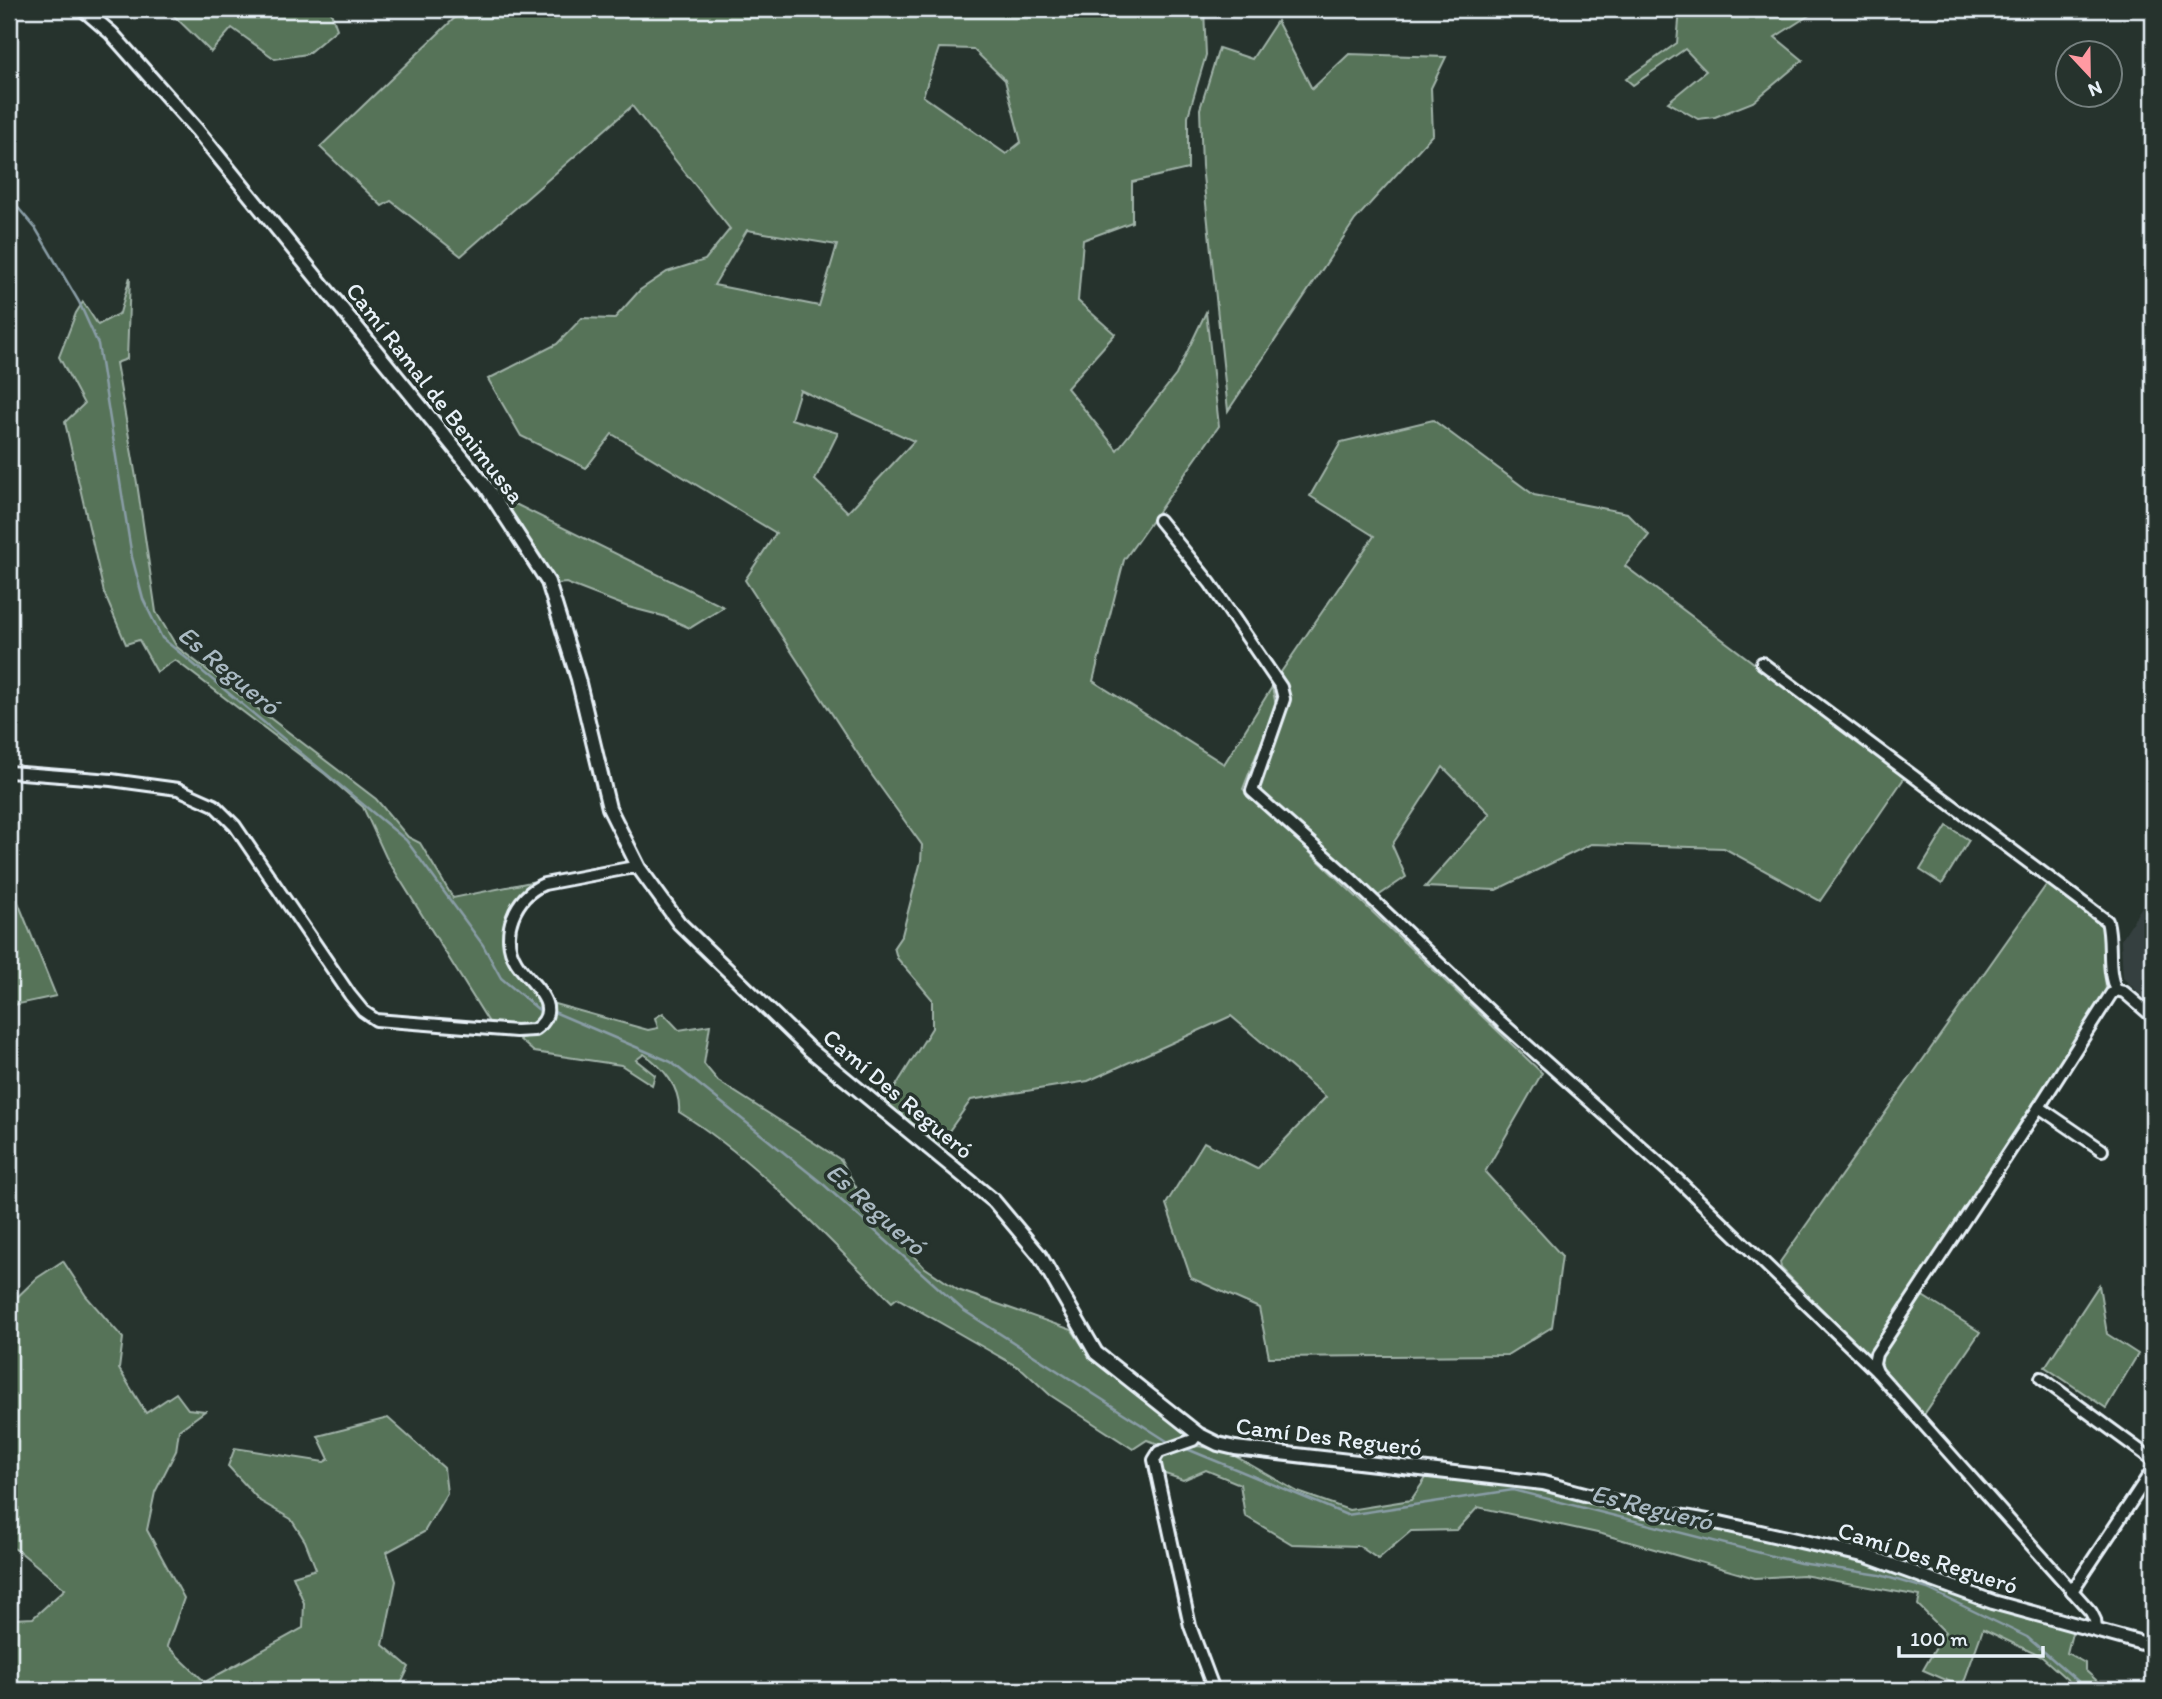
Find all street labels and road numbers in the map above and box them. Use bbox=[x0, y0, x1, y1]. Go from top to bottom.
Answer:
street label: Camí Ramal de Benimussa bbox=[340, 276, 531, 509]
street label: Camí Des Regueró bbox=[817, 1022, 979, 1165]
street label: Camí Des Regueró bbox=[1234, 1411, 1424, 1462]
street label: Camí Des Regueró bbox=[1835, 1515, 2022, 1600]

